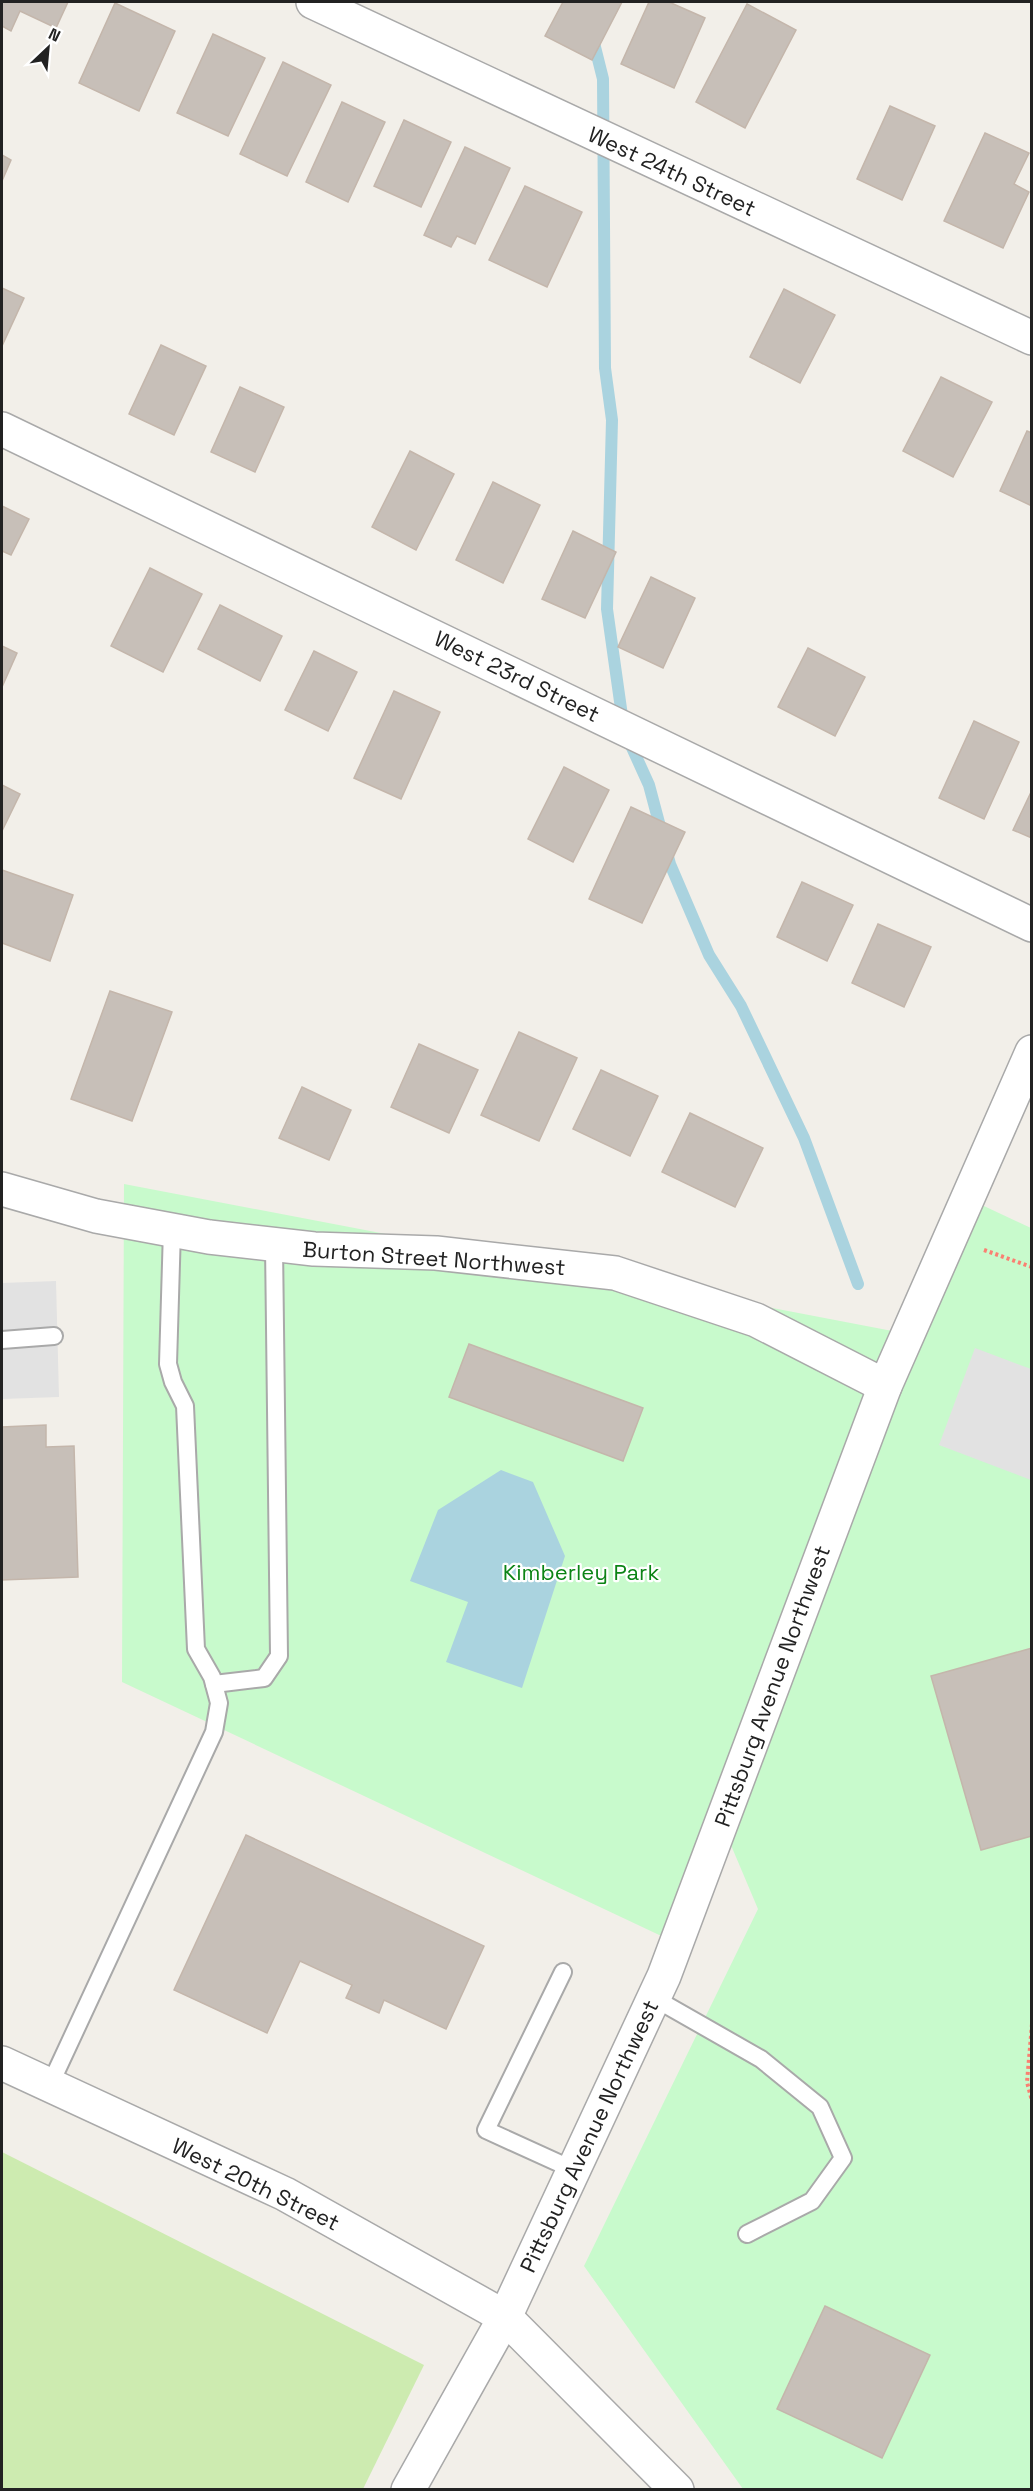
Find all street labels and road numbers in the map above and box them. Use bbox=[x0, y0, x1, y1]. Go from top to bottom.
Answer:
street label: West 24th Street bbox=[584, 120, 760, 222]
street label: West 23rd Street bbox=[430, 624, 604, 728]
street label: Burton Street Northwest bbox=[302, 1235, 566, 1281]
street label: Pittsburg Avenue Northwest bbox=[708, 1541, 836, 1831]
street label: Pittsburg Avenue Northwest bbox=[513, 1995, 665, 2277]
street label: West 20th Street bbox=[168, 2131, 344, 2237]

